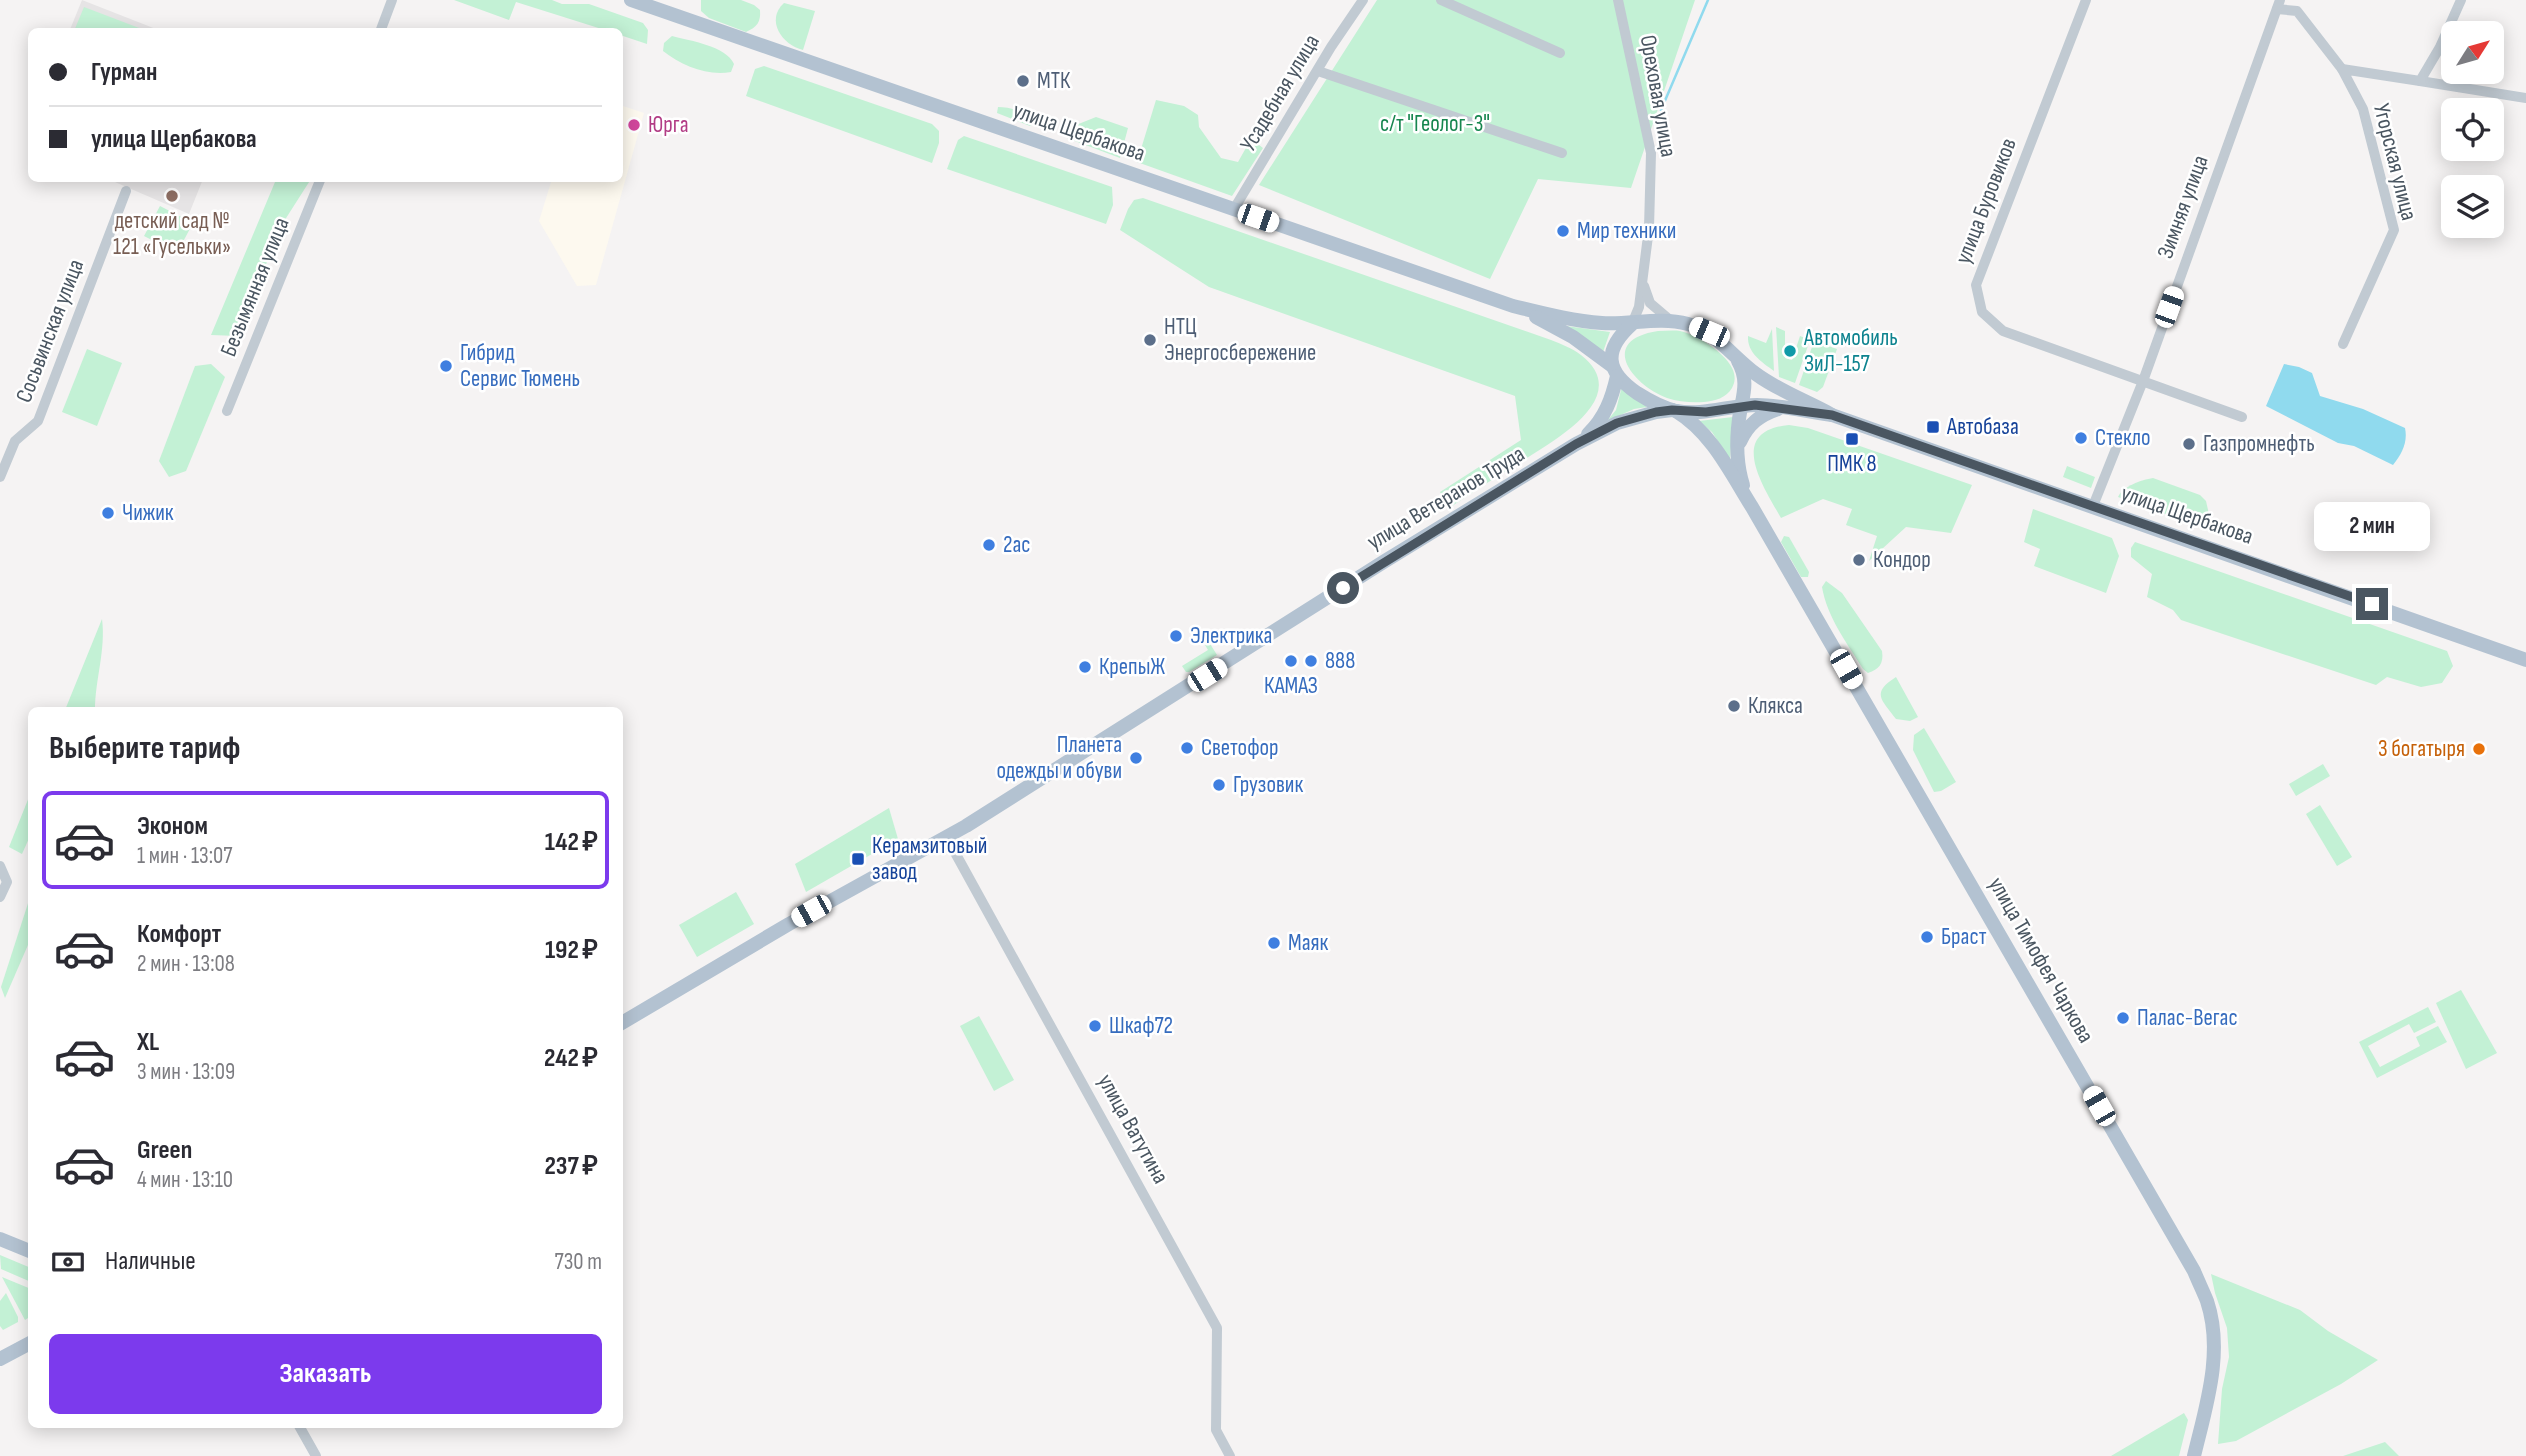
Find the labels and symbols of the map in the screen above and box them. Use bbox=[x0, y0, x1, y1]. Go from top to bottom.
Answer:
north arrow bbox=[2441, 21, 2504, 84]
street label: Усадебная улица bbox=[1234, 29, 1326, 157]
street label: Ореховая улица bbox=[1633, 33, 1683, 159]
place label: МТК bbox=[1037, 67, 1071, 95]
marker: МТК bbox=[1015, 73, 1031, 89]
street label: улица Щербакова bbox=[1009, 96, 1149, 168]
street label: Угорская улица bbox=[2367, 101, 2423, 223]
park label: с/т "Геолог-3" bbox=[1380, 110, 1490, 138]
place label: Юрга bbox=[648, 111, 689, 139]
marker: Юрга bbox=[626, 117, 642, 133]
street label: улица Буровиков bbox=[1949, 134, 2023, 268]
street label: Зимняя улица bbox=[2151, 151, 2215, 263]
marker: детский сад № 121 «Гусельки» bbox=[164, 188, 180, 204]
car bbox=[1235, 201, 1282, 235]
place label: детский сад № 121 «Гусельки» bbox=[113, 207, 231, 261]
street label: Безымянная улица bbox=[214, 213, 296, 361]
place label: Мир техники bbox=[1577, 217, 1676, 245]
marker: Мир техники bbox=[1555, 223, 1571, 239]
street label: Сосьвинская улица bbox=[10, 256, 90, 406]
car bbox=[2152, 284, 2187, 330]
place label: НТЦ Энергосбережение bbox=[1164, 313, 1316, 367]
car bbox=[1686, 314, 1733, 350]
place label: Автомобиль ЗиЛ-157 bbox=[1803, 324, 1898, 378]
marker: НТЦ Энергосбережение bbox=[1142, 332, 1158, 348]
place label: Гибрид Сервис Тюмень bbox=[460, 339, 580, 393]
marker: Автомобиль ЗиЛ-157 bbox=[1782, 343, 1798, 359]
marker: Гибрид Сервис Тюмень bbox=[438, 358, 454, 374]
place label: Автобаза bbox=[1946, 413, 2019, 441]
marker: Автобаза bbox=[1925, 419, 1941, 435]
place label: Стекло bbox=[2095, 424, 2151, 452]
marker: Стекло bbox=[2073, 430, 2089, 446]
place label: Газпромнефть bbox=[2203, 430, 2315, 458]
marker: ПМК 8 bbox=[1844, 431, 1860, 447]
marker: Газпромнефть bbox=[2181, 436, 2197, 452]
street label: улица Ветеранов Труда bbox=[1362, 440, 1530, 556]
place label: ПМК 8 bbox=[1827, 450, 1877, 478]
street label: улица Щербакова bbox=[2117, 479, 2257, 551]
place label: Чижик bbox=[122, 499, 174, 527]
callout: 2 мин bbox=[2314, 503, 2430, 552]
marker: Чижик bbox=[100, 505, 116, 521]
place label: 2ас bbox=[1003, 531, 1031, 559]
marker: 2ас bbox=[981, 537, 997, 553]
place label: Кондор bbox=[1873, 546, 1931, 574]
marker: Кондор bbox=[1851, 552, 1867, 568]
route start bbox=[1327, 572, 1359, 604]
route end bbox=[2356, 588, 2388, 620]
place label: Электрика bbox=[1190, 622, 1272, 650]
marker: Электрика bbox=[1168, 628, 1184, 644]
car bbox=[1827, 646, 1866, 692]
place label: 888 bbox=[1325, 647, 1355, 675]
place label: КрепыЖ bbox=[1099, 653, 1165, 681]
marker: КАМАЗ bbox=[1283, 653, 1299, 669]
marker: 888 bbox=[1303, 653, 1319, 669]
car bbox=[1184, 655, 1231, 695]
marker: КрепыЖ bbox=[1077, 659, 1093, 675]
place label: КАМАЗ bbox=[1264, 672, 1318, 700]
place label: Клякса bbox=[1748, 692, 1803, 720]
marker: Клякса bbox=[1726, 698, 1742, 714]
place label: Планета одежды и обуви bbox=[996, 731, 1122, 785]
place label: Светофор bbox=[1201, 734, 1279, 762]
place label: 3 богатыря bbox=[2378, 735, 2465, 763]
marker: Светофор bbox=[1179, 740, 1195, 756]
marker: 3 богатыря bbox=[2471, 741, 2487, 757]
marker: Планета одежды и обуви bbox=[1128, 750, 1144, 766]
place label: Грузовик bbox=[1233, 771, 1303, 799]
marker: Грузовик bbox=[1211, 777, 1227, 793]
place label: Керамзитовый завод bbox=[872, 832, 987, 886]
marker: Керамзитовый завод bbox=[850, 851, 866, 867]
street label: улица Тимофея Чаркова bbox=[1982, 872, 2100, 1048]
car bbox=[788, 892, 835, 930]
place label: Браст bbox=[1941, 923, 1987, 951]
place label: Маяк bbox=[1288, 929, 1329, 957]
marker: Браст bbox=[1919, 929, 1935, 945]
marker: Маяк bbox=[1266, 935, 1282, 951]
place label: Палас-Вегас bbox=[2137, 1004, 2238, 1032]
marker: Палас-Вегас bbox=[2115, 1010, 2131, 1026]
place label: Шкаф72 bbox=[1109, 1012, 1173, 1040]
marker: Шкаф72 bbox=[1087, 1018, 1103, 1034]
street label: улица Ватутина bbox=[1091, 1069, 1175, 1189]
car bbox=[2080, 1083, 2119, 1129]

